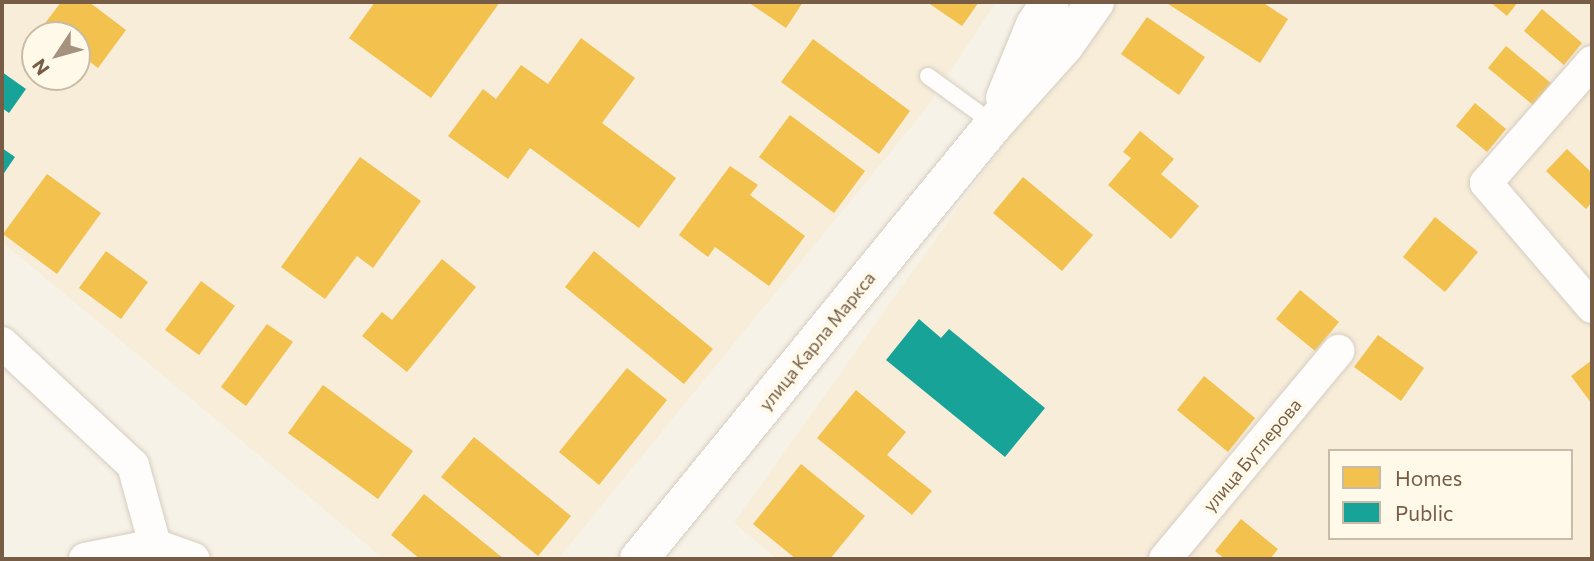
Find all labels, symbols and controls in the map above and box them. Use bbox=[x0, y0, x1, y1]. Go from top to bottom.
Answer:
north arrow bbox=[21, 21, 91, 91]
text: N bbox=[27, 55, 54, 80]
street label: улица Карла Маркса bbox=[754, 267, 880, 415]
street label: улица Бутлерова bbox=[1198, 394, 1306, 516]
legend bbox=[1328, 449, 1573, 540]
text: Homes bbox=[1395, 465, 1462, 490]
text: Public bbox=[1395, 500, 1453, 525]

